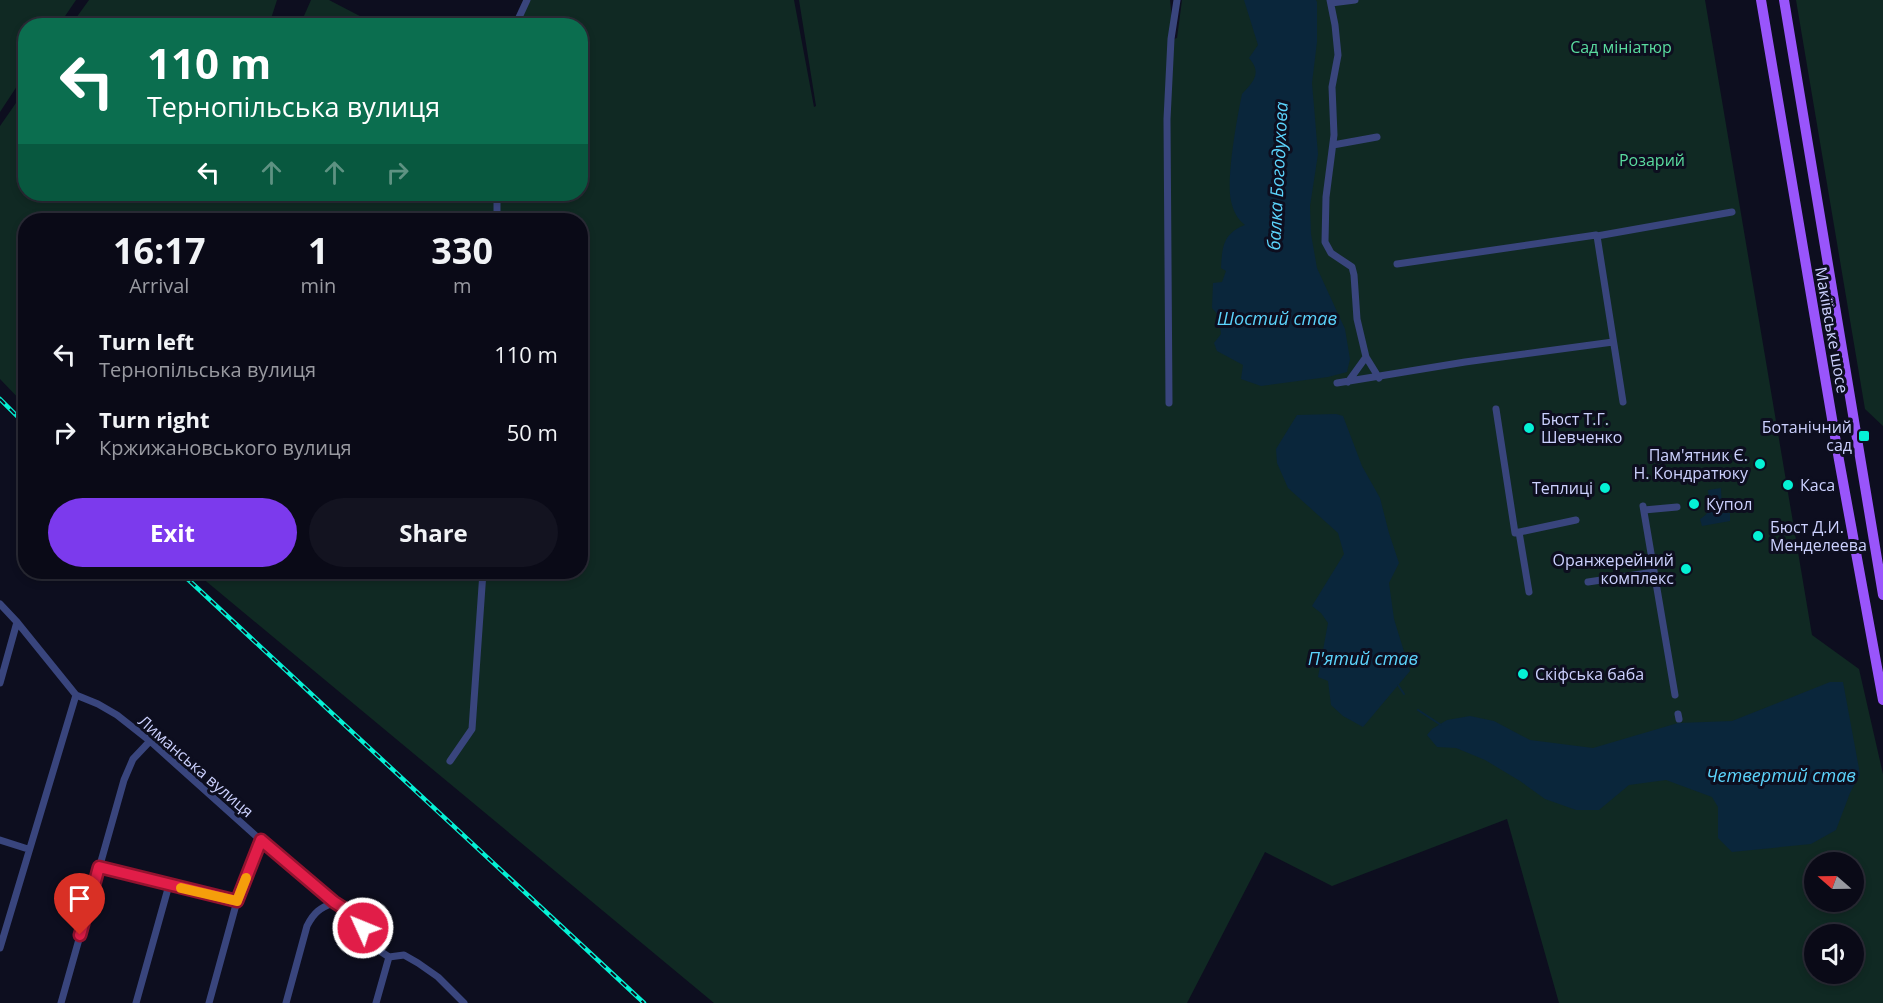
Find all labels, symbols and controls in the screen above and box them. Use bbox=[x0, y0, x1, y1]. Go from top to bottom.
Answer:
text: 110 m bbox=[147, 34, 271, 91]
park label: Сад мініатюр bbox=[1570, 36, 1672, 58]
icon: left bbox=[48, 42, 126, 120]
text: Тернопільська вулиця bbox=[147, 88, 440, 125]
water label: балка Богодухова bbox=[1261, 101, 1293, 251]
park label: Розарий bbox=[1619, 149, 1685, 171]
icon: left bbox=[192, 156, 225, 189]
icon: ahead bbox=[255, 156, 288, 189]
icon: ahead bbox=[318, 156, 351, 189]
icon: right bbox=[381, 156, 414, 189]
text: 16:17 bbox=[113, 226, 206, 275]
text: 1 bbox=[308, 226, 329, 275]
text: 330 bbox=[431, 226, 493, 275]
street label: Макіївське шосе bbox=[1810, 265, 1854, 395]
text: Arrival bbox=[129, 272, 189, 299]
text: min bbox=[300, 272, 336, 299]
text: m bbox=[453, 272, 471, 299]
water label: Шостий став bbox=[1217, 306, 1337, 330]
text: Turn left bbox=[99, 326, 194, 356]
icon: left bbox=[48, 338, 81, 371]
text: 110 m bbox=[494, 339, 558, 369]
text: Тернопільська вулиця bbox=[99, 356, 316, 383]
text: Turn right bbox=[99, 404, 210, 434]
place label: Бюст Т.Г. Шевченко bbox=[1541, 408, 1622, 448]
icon: right bbox=[48, 416, 81, 449]
place label: Ботанічний сад bbox=[1762, 416, 1852, 456]
text: 50 m bbox=[507, 417, 558, 447]
marker: Бюст Т.Г. Шевченко bbox=[1522, 421, 1536, 435]
marker: Ботанічний сад bbox=[1857, 429, 1871, 443]
text: Кржижановського вулиця bbox=[99, 434, 352, 461]
place label: Пам'ятник Є. Н. Кондратюку bbox=[1633, 444, 1749, 484]
marker: Пам'ятник Є. Н. Кондратюку bbox=[1753, 457, 1767, 471]
place label: Каса bbox=[1800, 474, 1835, 496]
place label: Теплиці bbox=[1532, 477, 1593, 499]
marker: Каса bbox=[1781, 478, 1795, 492]
marker: Теплиці bbox=[1598, 481, 1612, 495]
place label: Купол bbox=[1706, 493, 1752, 515]
marker: Купол bbox=[1687, 497, 1701, 511]
button: Exit bbox=[48, 498, 297, 567]
button: Share bbox=[309, 498, 558, 567]
place label: Бюст Д.И. Менделеева bbox=[1770, 516, 1867, 556]
marker: Бюст Д.И. Менделеева bbox=[1751, 529, 1765, 543]
place label: Оранжерейний комплекс bbox=[1553, 549, 1674, 589]
marker: Оранжерейний комплекс bbox=[1679, 562, 1693, 576]
water label: П'ятий став bbox=[1308, 646, 1419, 670]
place label: Скіфська баба bbox=[1535, 663, 1644, 685]
marker: Скіфська баба bbox=[1516, 667, 1530, 681]
street label: Лиманська вулиця bbox=[134, 710, 258, 822]
water label: Четвертий став bbox=[1706, 763, 1856, 787]
north arrow bbox=[1804, 852, 1864, 912]
map controls bbox=[1804, 852, 1864, 984]
pin bbox=[54, 873, 105, 935]
icon: arrive bbox=[63, 882, 96, 915]
position arrow bbox=[331, 896, 395, 960]
button: sound bbox=[1804, 924, 1864, 984]

